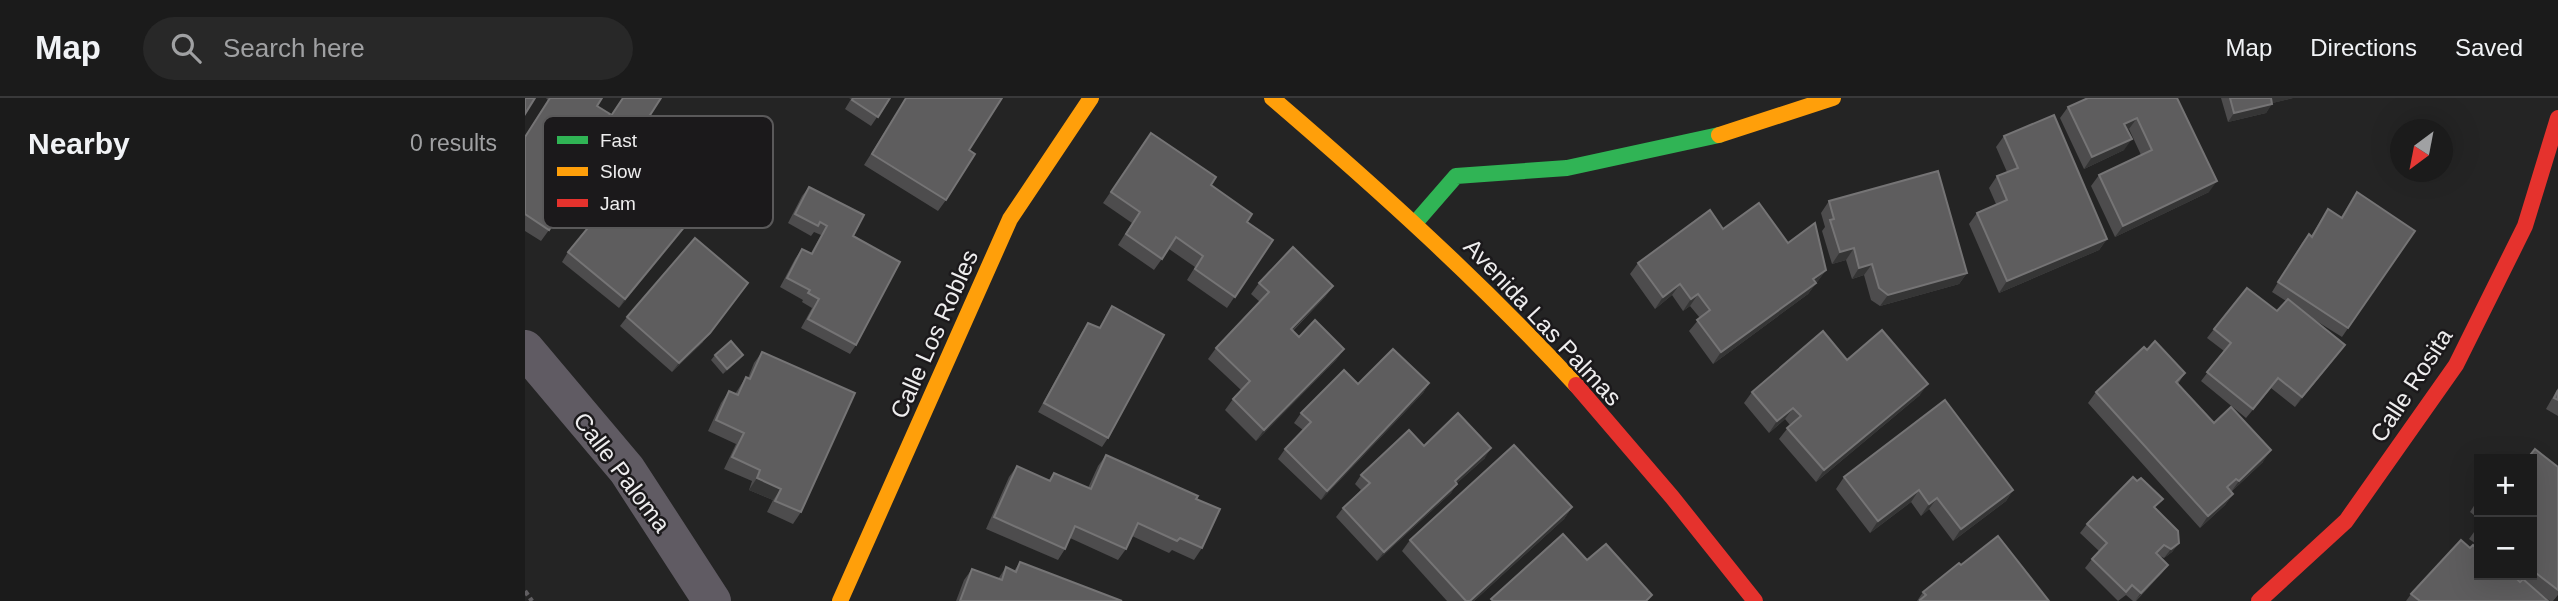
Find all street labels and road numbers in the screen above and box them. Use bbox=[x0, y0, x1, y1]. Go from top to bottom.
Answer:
street label: Avenida Las Palmas bbox=[1459, 233, 1627, 411]
street label: Calle Los Robles bbox=[885, 246, 983, 422]
street label: Calle Rosita bbox=[2364, 323, 2458, 447]
street label: Calle Paloma bbox=[568, 407, 676, 538]

